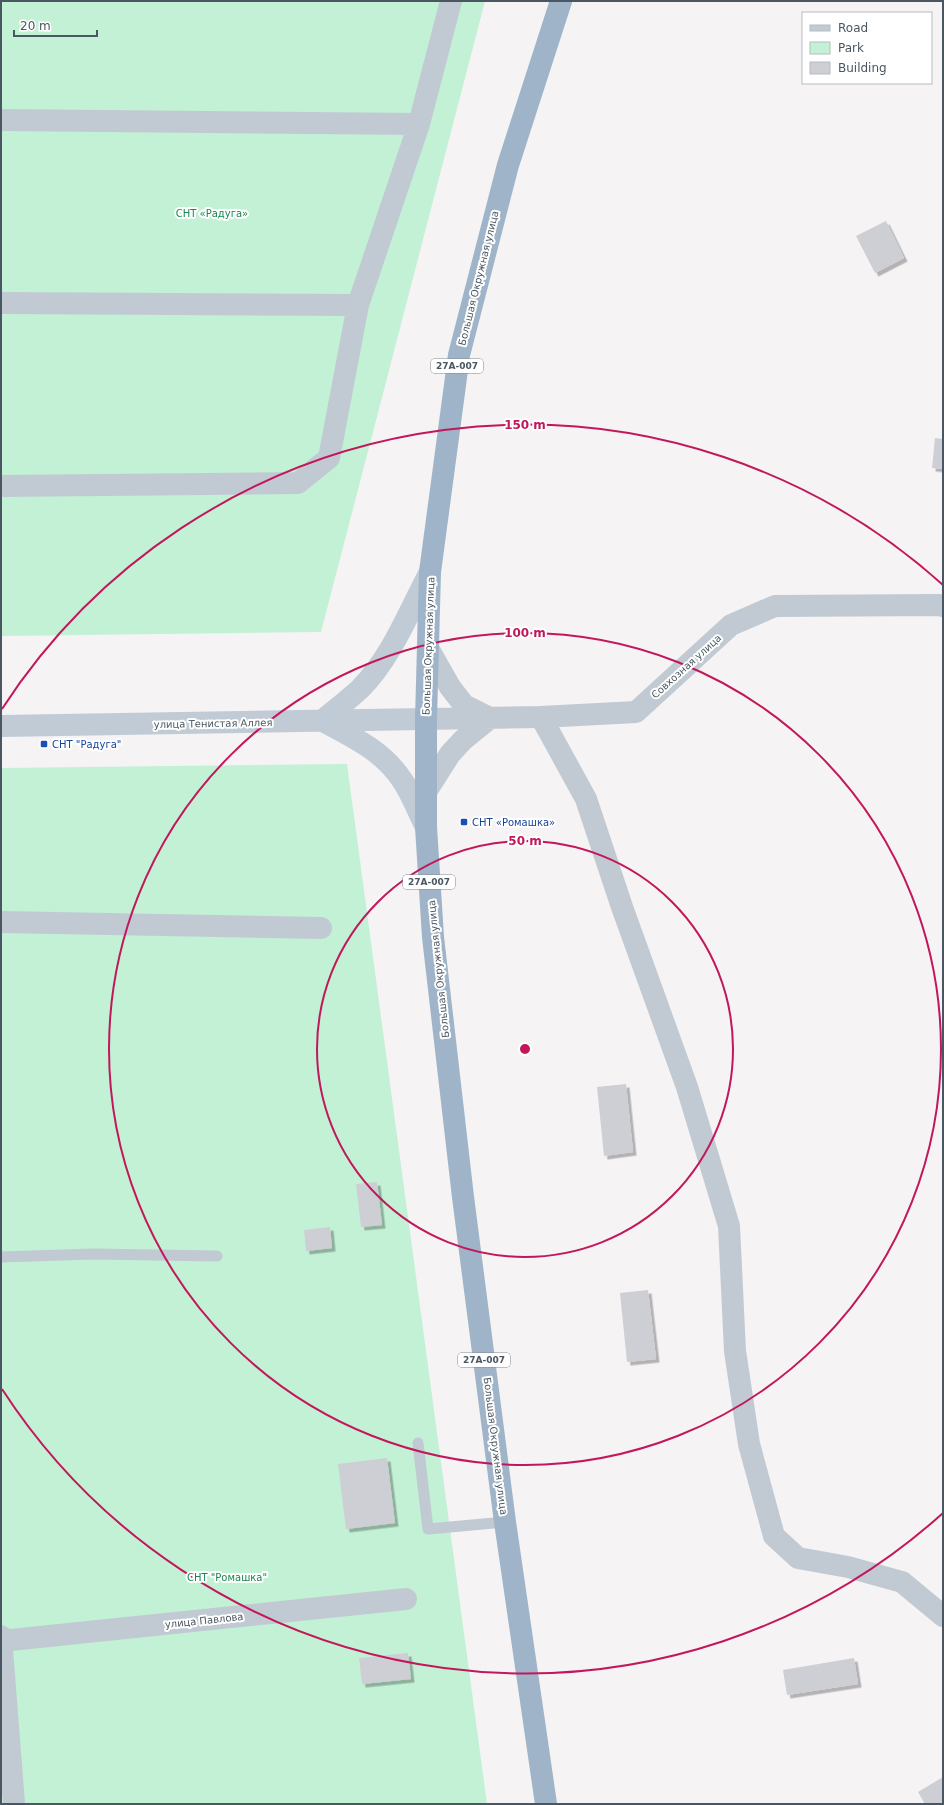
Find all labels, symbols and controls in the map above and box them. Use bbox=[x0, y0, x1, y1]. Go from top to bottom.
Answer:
scale bar bbox=[14, 12, 97, 38]
legend bbox=[802, 12, 932, 84]
text: 20 m bbox=[20, 19, 51, 33]
text: Road bbox=[838, 21, 868, 35]
text: Park bbox=[838, 41, 864, 55]
text: Building bbox=[838, 61, 887, 75]
park label: СНТ «Радуга» bbox=[176, 208, 248, 219]
street label: Большая Окружная улица bbox=[456, 210, 501, 347]
road number: 27А-007 bbox=[431, 359, 483, 373]
text: 150 m bbox=[504, 418, 546, 432]
street label: Большая Окружная улица bbox=[421, 577, 436, 715]
text: 100 m bbox=[504, 626, 546, 640]
street label: Совхозная улица bbox=[649, 632, 723, 701]
street label: улица Тенистая Аллея bbox=[154, 717, 272, 730]
marker: СНТ "Радуга" bbox=[39, 739, 49, 749]
place label: СНТ "Радуга" bbox=[52, 739, 121, 750]
marker: СНТ «Ромашка» bbox=[459, 817, 469, 827]
place label: СНТ «Ромашка» bbox=[472, 817, 555, 828]
text: 50 m bbox=[508, 834, 542, 848]
road number: 27А-007 bbox=[403, 875, 455, 889]
street label: Большая Окружная улица bbox=[426, 899, 451, 1038]
centre of rings bbox=[518, 1042, 532, 1056]
road number: 27А-007 bbox=[458, 1353, 510, 1367]
street label: Большая Окружная улица bbox=[482, 1377, 509, 1515]
park label: СНТ "Ромашка" bbox=[187, 1572, 267, 1583]
street label: улица Павлова bbox=[164, 1611, 244, 1630]

